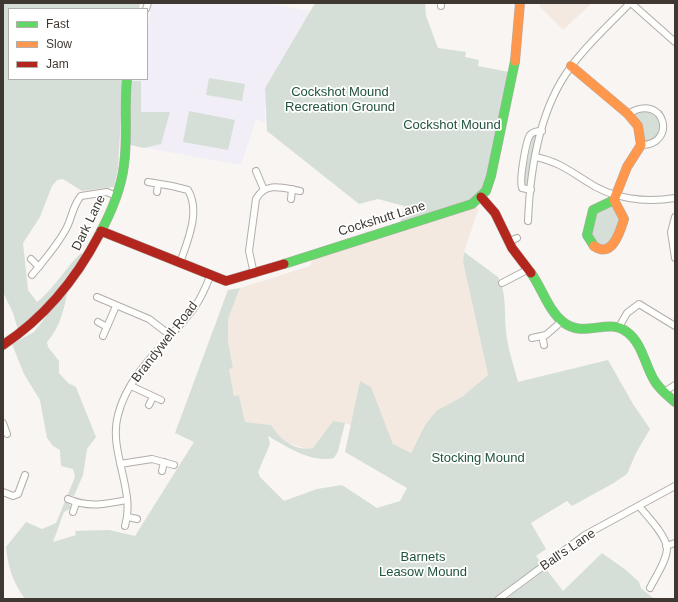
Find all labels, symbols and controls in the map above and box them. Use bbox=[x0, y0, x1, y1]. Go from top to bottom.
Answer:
legend bbox=[8, 8, 148, 80]
text: Fast bbox=[46, 17, 69, 31]
text: Slow bbox=[46, 37, 72, 51]
text: Jam bbox=[46, 57, 69, 71]
park label: Cockshot Mound Recreation Ground bbox=[285, 84, 395, 115]
park label: Cockshot Mound bbox=[403, 117, 501, 133]
street label: Dark Lane bbox=[69, 193, 109, 253]
street label: Cockshutt Lane bbox=[337, 198, 427, 240]
street label: Brandywell Road bbox=[129, 298, 201, 386]
park label: Stocking Mound bbox=[431, 450, 525, 466]
street label: Ball's Lane bbox=[537, 526, 599, 574]
park label: Barnets Leasow Mound bbox=[379, 549, 467, 580]

